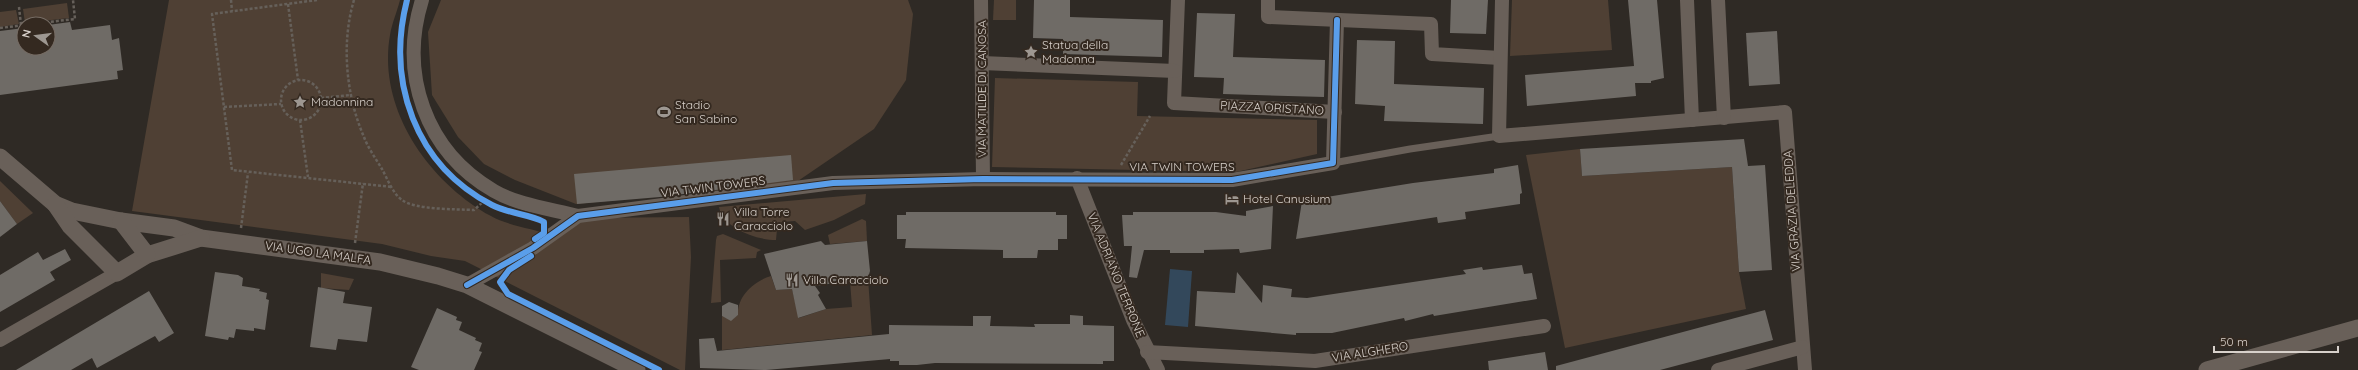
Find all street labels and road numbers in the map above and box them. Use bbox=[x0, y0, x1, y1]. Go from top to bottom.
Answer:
street label: VIA MATILDE DI CANOSA bbox=[974, 20, 989, 158]
street label: PIAZZA ORISTANO bbox=[1220, 97, 1324, 118]
street label: VIA GRAZIA DELEDDA bbox=[1780, 150, 1803, 272]
street label: VIA TWIN TOWERS bbox=[1129, 159, 1235, 174]
street label: VIA TWIN TOWERS bbox=[660, 173, 766, 200]
street label: VIA ADRIANO TERRONE bbox=[1085, 210, 1148, 340]
street label: VIA UGO LA MALFA bbox=[264, 238, 372, 267]
street label: VIA ALGHERO bbox=[1331, 338, 1409, 365]

